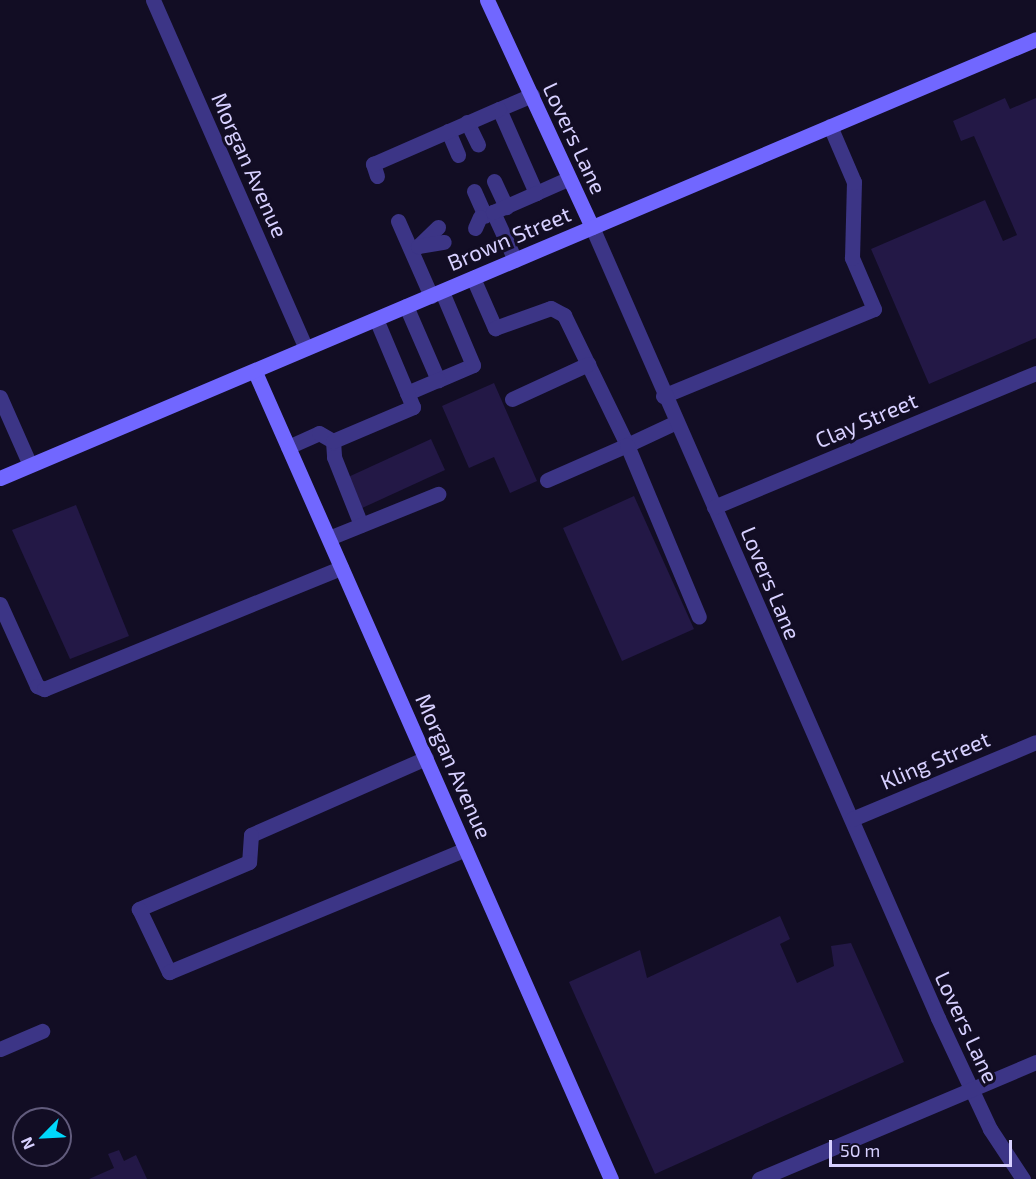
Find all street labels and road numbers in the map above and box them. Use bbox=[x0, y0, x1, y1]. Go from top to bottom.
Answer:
street label: Lovers Lane bbox=[538, 78, 612, 198]
street label: Morgan Avenue bbox=[206, 88, 294, 242]
street label: Brown Street bbox=[443, 200, 575, 276]
street label: Clay Street bbox=[811, 387, 921, 453]
street label: Lovers Lane bbox=[735, 523, 807, 643]
street label: Morgan Avenue bbox=[410, 689, 498, 843]
street label: Kling Street bbox=[876, 725, 994, 795]
street label: Lovers Lane bbox=[930, 967, 1004, 1087]

